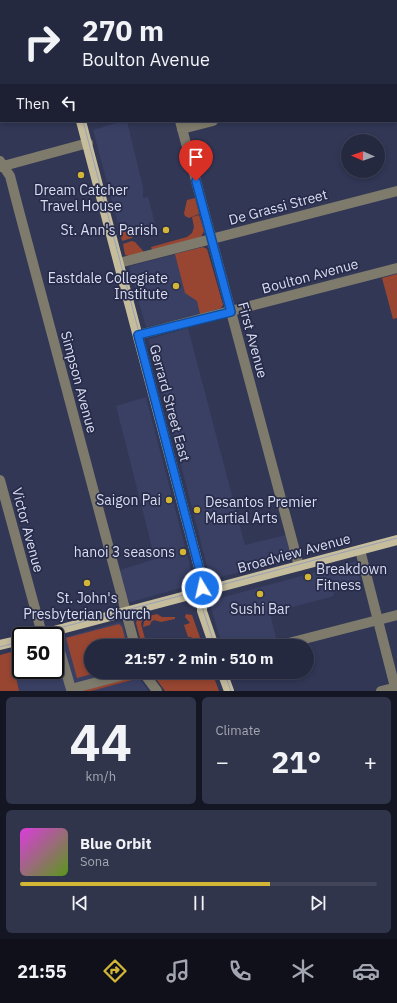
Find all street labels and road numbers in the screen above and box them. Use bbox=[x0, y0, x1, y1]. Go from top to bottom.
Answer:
street label: De Grassi Street bbox=[227, 185, 329, 229]
street label: Boulton Avenue bbox=[260, 254, 361, 298]
street label: First Avenue bbox=[234, 300, 272, 380]
street label: Simpson Avenue bbox=[57, 329, 101, 435]
street label: Gerrard Street East bbox=[146, 342, 194, 464]
street label: Victor Avenue bbox=[8, 486, 48, 575]
street label: Broadview Avenue bbox=[235, 529, 353, 577]

